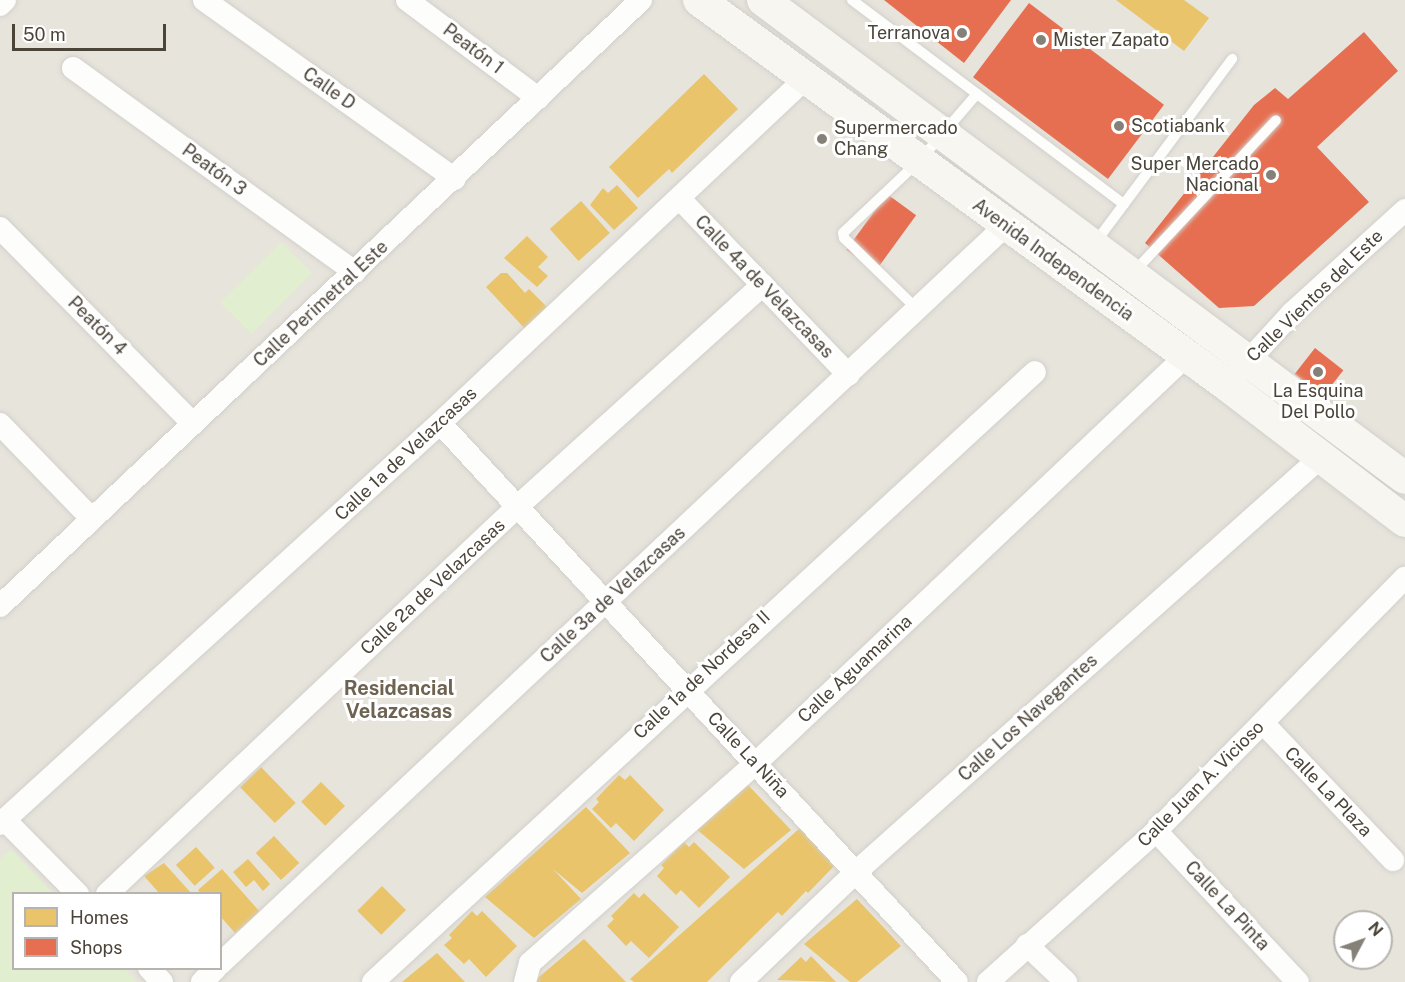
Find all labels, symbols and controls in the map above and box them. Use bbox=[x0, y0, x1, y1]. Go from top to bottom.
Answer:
scale bar bbox=[15, 12, 170, 50]
street label: Peatón 1 bbox=[439, 19, 507, 79]
place label: Terranova bbox=[867, 22, 950, 44]
text: 50 m bbox=[23, 24, 66, 45]
marker: Terranova bbox=[955, 26, 969, 40]
place label: Mister Zapato bbox=[1053, 29, 1169, 51]
marker: Mister Zapato bbox=[1034, 33, 1048, 47]
street label: Calle D bbox=[298, 63, 360, 115]
place label: Scotiabank bbox=[1131, 115, 1225, 137]
place label: Supermercado Chang bbox=[834, 118, 958, 160]
marker: Scotiabank bbox=[1112, 119, 1126, 133]
marker: Supermercado Chang bbox=[815, 132, 829, 146]
street label: Peatón 3 bbox=[178, 140, 250, 200]
place label: Super Mercado Nacional bbox=[1131, 154, 1259, 196]
marker: Super Mercado Nacional bbox=[1264, 168, 1278, 182]
street label: Avenida Independencia bbox=[968, 194, 1138, 326]
street label: Calle 4a de Velazcasas bbox=[690, 211, 838, 363]
street label: Calle Vientos del Este bbox=[1242, 225, 1388, 367]
street label: Calle Perimetral Este bbox=[249, 236, 393, 372]
street label: Peatón 4 bbox=[63, 292, 131, 360]
marker: La Esquina Del Pollo bbox=[1311, 365, 1325, 379]
place label: La Esquina Del Pollo bbox=[1273, 381, 1363, 424]
street label: Calle 1a de Velazcasas bbox=[330, 382, 482, 526]
street label: Calle 2a de Velazcasas bbox=[356, 514, 510, 660]
street label: Calle 3a de Velazcasas bbox=[536, 522, 690, 668]
street label: Calle 1a de Nordesa II bbox=[629, 606, 775, 744]
street label: Calle Aguamarina bbox=[793, 611, 917, 727]
street label: Calle Los Navegantes bbox=[954, 650, 1102, 786]
district label: Residencial Velazcasas bbox=[344, 676, 454, 723]
street label: Calle La Niña bbox=[703, 707, 793, 803]
street label: Calle Juan A. Vicioso bbox=[1133, 716, 1269, 852]
street label: Calle La Plaza bbox=[1280, 742, 1376, 842]
street label: Calle La Pinta bbox=[1180, 857, 1274, 955]
legend bbox=[12, 892, 222, 970]
text: Homes bbox=[70, 907, 129, 928]
north arrow bbox=[1333, 910, 1393, 970]
text: N bbox=[1364, 918, 1387, 940]
text: Shops bbox=[70, 937, 122, 958]

